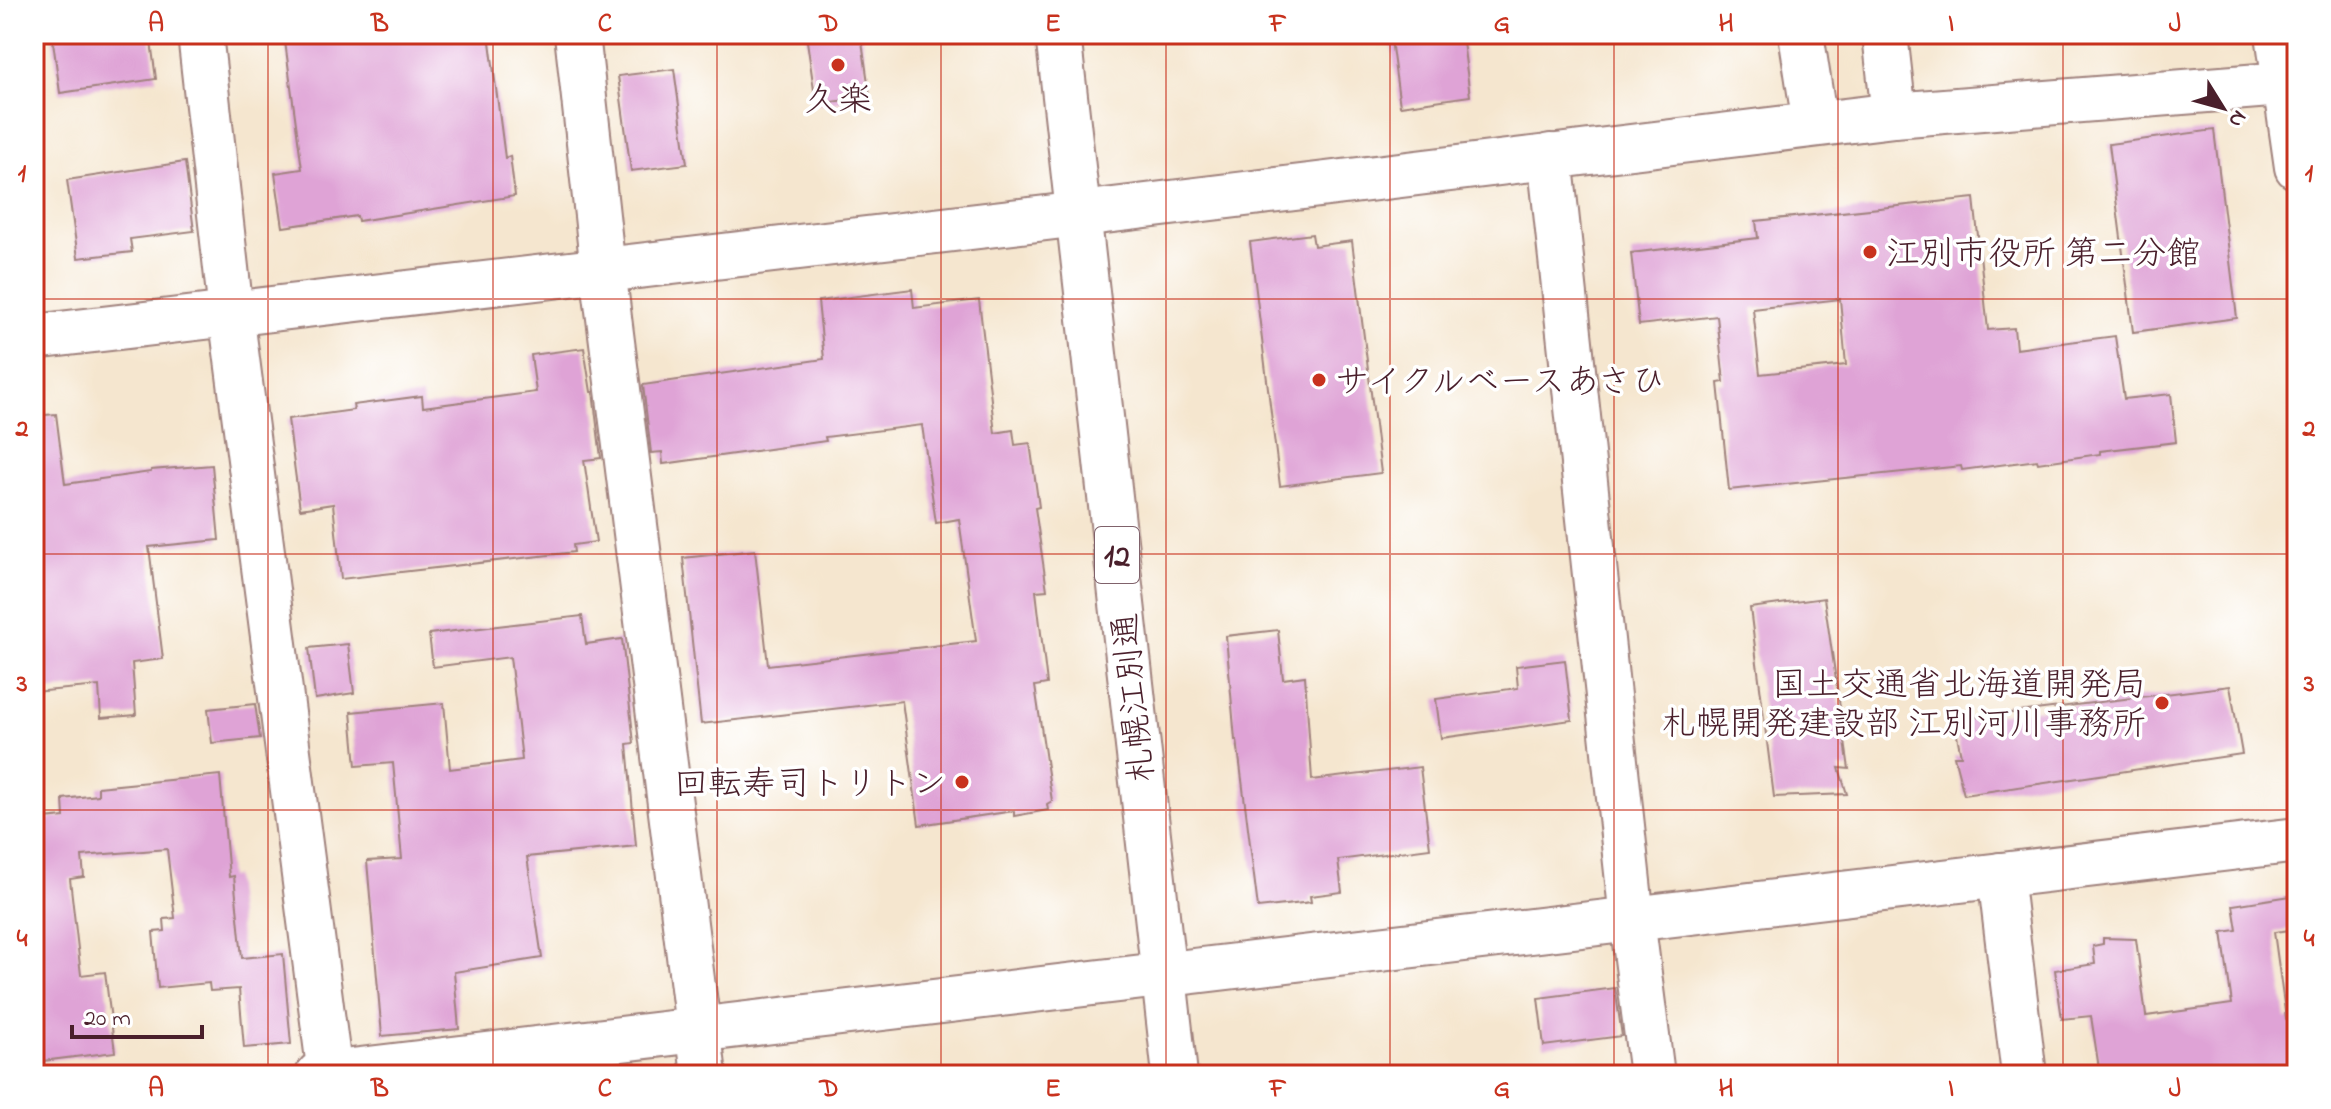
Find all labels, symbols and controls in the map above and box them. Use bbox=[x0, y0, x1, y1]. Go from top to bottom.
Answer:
text: A bbox=[148, 6, 164, 44]
text: B bbox=[370, 6, 389, 44]
text: C bbox=[598, 6, 612, 44]
text: D bbox=[818, 6, 839, 44]
text: E bbox=[1045, 6, 1061, 44]
text: F bbox=[1268, 6, 1287, 44]
text: G bbox=[1494, 6, 1510, 44]
text: H bbox=[1718, 6, 1734, 44]
text: I bbox=[1948, 6, 1954, 44]
text: J bbox=[2169, 6, 2181, 44]
marker: 久楽 bbox=[829, 56, 847, 74]
north arrow bbox=[2183, 68, 2263, 148]
place label: 久楽 bbox=[804, 77, 872, 127]
text: N bbox=[2219, 103, 2254, 134]
text: 1 bbox=[18, 156, 27, 194]
text: 1 bbox=[2305, 156, 2314, 194]
place label: 江別市役所 第二分館 bbox=[1886, 231, 2201, 281]
marker: 江別市役所 第二分館 bbox=[1861, 243, 1879, 261]
place label: サイクルベースあさひ bbox=[1335, 359, 1665, 409]
marker: サイクルベースあさひ bbox=[1310, 371, 1328, 389]
text: 2 bbox=[15, 411, 29, 449]
text: 2 bbox=[2302, 411, 2316, 449]
road number: 12 bbox=[1095, 527, 1139, 583]
street label: 札幌江別通 bbox=[1102, 610, 1170, 785]
place label: 国土交通省北海道開発局 札幌開発建設部 江別河川事務所 bbox=[1662, 662, 2146, 751]
text: 3 bbox=[16, 666, 28, 704]
text: 3 bbox=[2303, 666, 2315, 704]
marker: 国土交通省北海道開発局 札幌開発建設部 江別河川事務所 bbox=[2153, 694, 2171, 712]
place label: 回転寿司トリトン bbox=[674, 761, 946, 811]
marker: 回転寿司トリトン bbox=[953, 773, 971, 791]
text: 4 bbox=[17, 921, 28, 959]
text: 4 bbox=[2304, 921, 2315, 959]
scale bar bbox=[72, 989, 202, 1039]
text: 20 m bbox=[84, 1002, 131, 1037]
text: A bbox=[148, 1071, 164, 1109]
text: B bbox=[370, 1071, 389, 1109]
text: C bbox=[598, 1071, 612, 1109]
text: D bbox=[818, 1071, 839, 1109]
text: E bbox=[1045, 1071, 1061, 1109]
text: F bbox=[1268, 1071, 1287, 1109]
text: G bbox=[1494, 1071, 1510, 1109]
text: H bbox=[1718, 1071, 1734, 1109]
text: I bbox=[1948, 1071, 1954, 1109]
text: J bbox=[2169, 1071, 2181, 1109]

